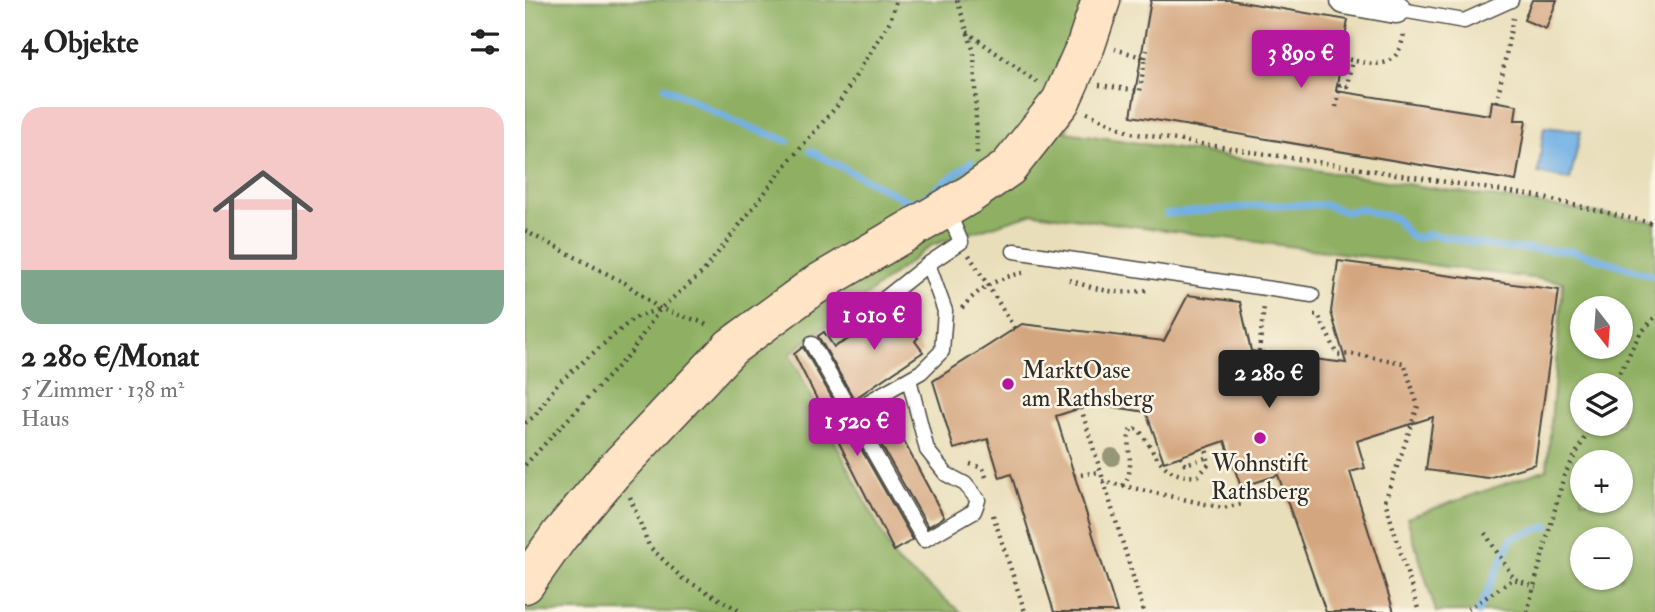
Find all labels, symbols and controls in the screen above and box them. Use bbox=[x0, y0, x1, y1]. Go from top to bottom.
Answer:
icon: filters bbox=[466, 23, 504, 61]
text: 4 Objekte bbox=[21, 24, 138, 61]
pin: 3 890 € bbox=[1236, 31, 1366, 90]
text: 3 890 € bbox=[1268, 38, 1334, 67]
icon: home bbox=[200, 152, 326, 278]
pin: 1 010 € bbox=[809, 292, 939, 352]
north arrow bbox=[1570, 296, 1633, 359]
map controls bbox=[1570, 296, 1633, 590]
text: 1 010 € bbox=[843, 300, 905, 329]
text: 2 280 €/Monat bbox=[21, 338, 199, 375]
pin: 2 280 € bbox=[1204, 350, 1334, 410]
place label: MarktOase am Rathsberg bbox=[1022, 355, 1155, 414]
text: 2 280 € bbox=[1234, 358, 1304, 387]
button: layers bbox=[1570, 373, 1633, 436]
text: 5 Zimmer · 138 m² bbox=[21, 375, 184, 404]
marker: MarktOase am Rathsberg bbox=[1000, 376, 1016, 392]
pin: 1 520 € bbox=[792, 398, 922, 458]
text: Haus bbox=[21, 404, 69, 433]
text: 1 520 € bbox=[825, 406, 889, 435]
marker: Wohnstift Rathsberg bbox=[1252, 430, 1268, 446]
place label: Wohnstift Rathsberg bbox=[1211, 448, 1310, 507]
button: + bbox=[1570, 450, 1633, 513]
button: − bbox=[1570, 527, 1633, 590]

